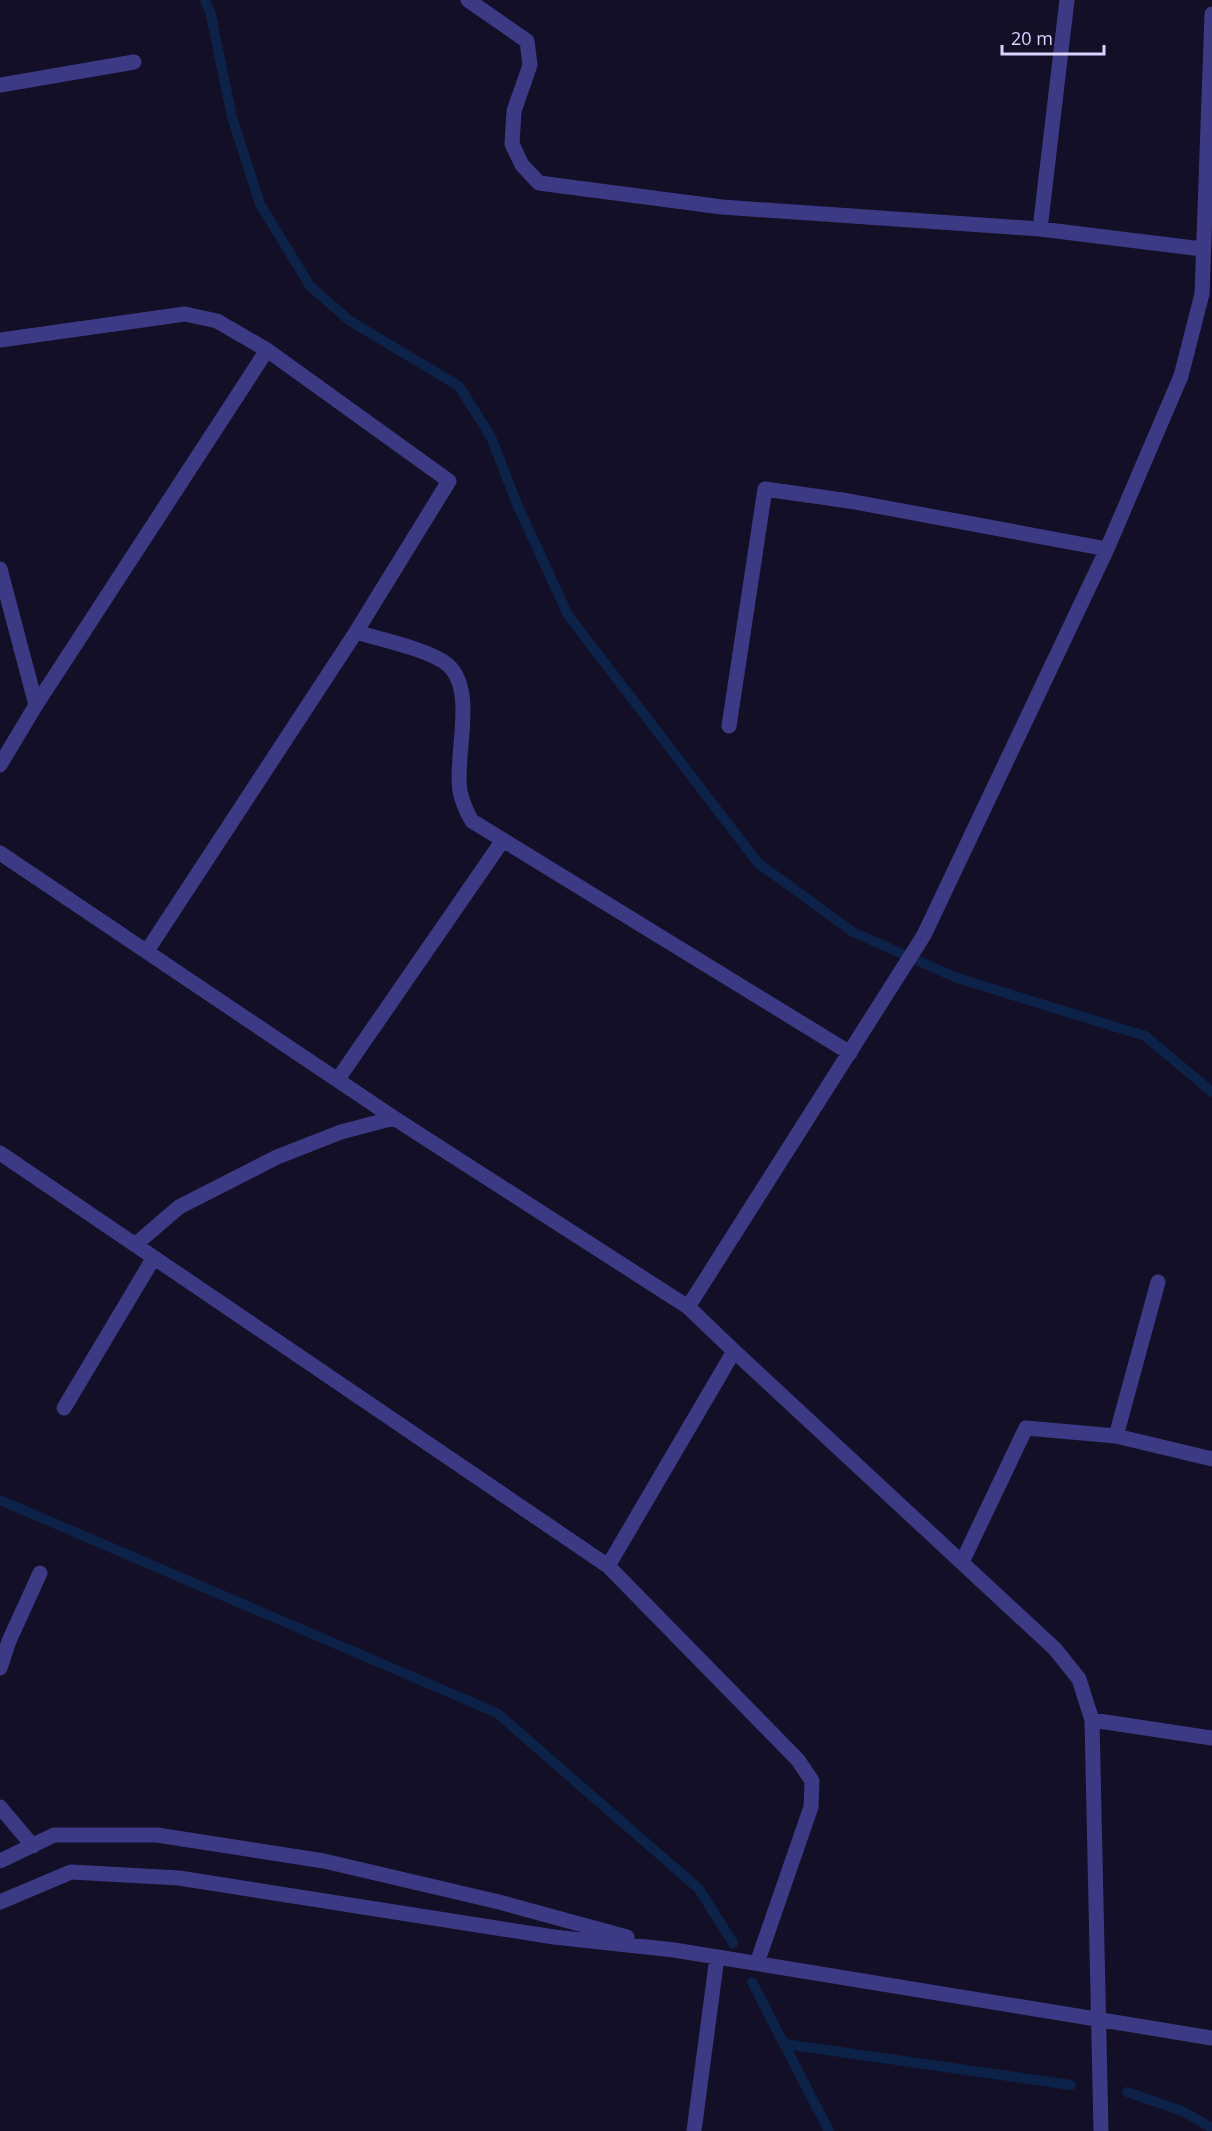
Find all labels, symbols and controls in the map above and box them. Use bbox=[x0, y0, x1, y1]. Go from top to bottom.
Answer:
scale bar bbox=[1002, 18, 1104, 56]
text: 20 m bbox=[1011, 26, 1053, 50]

